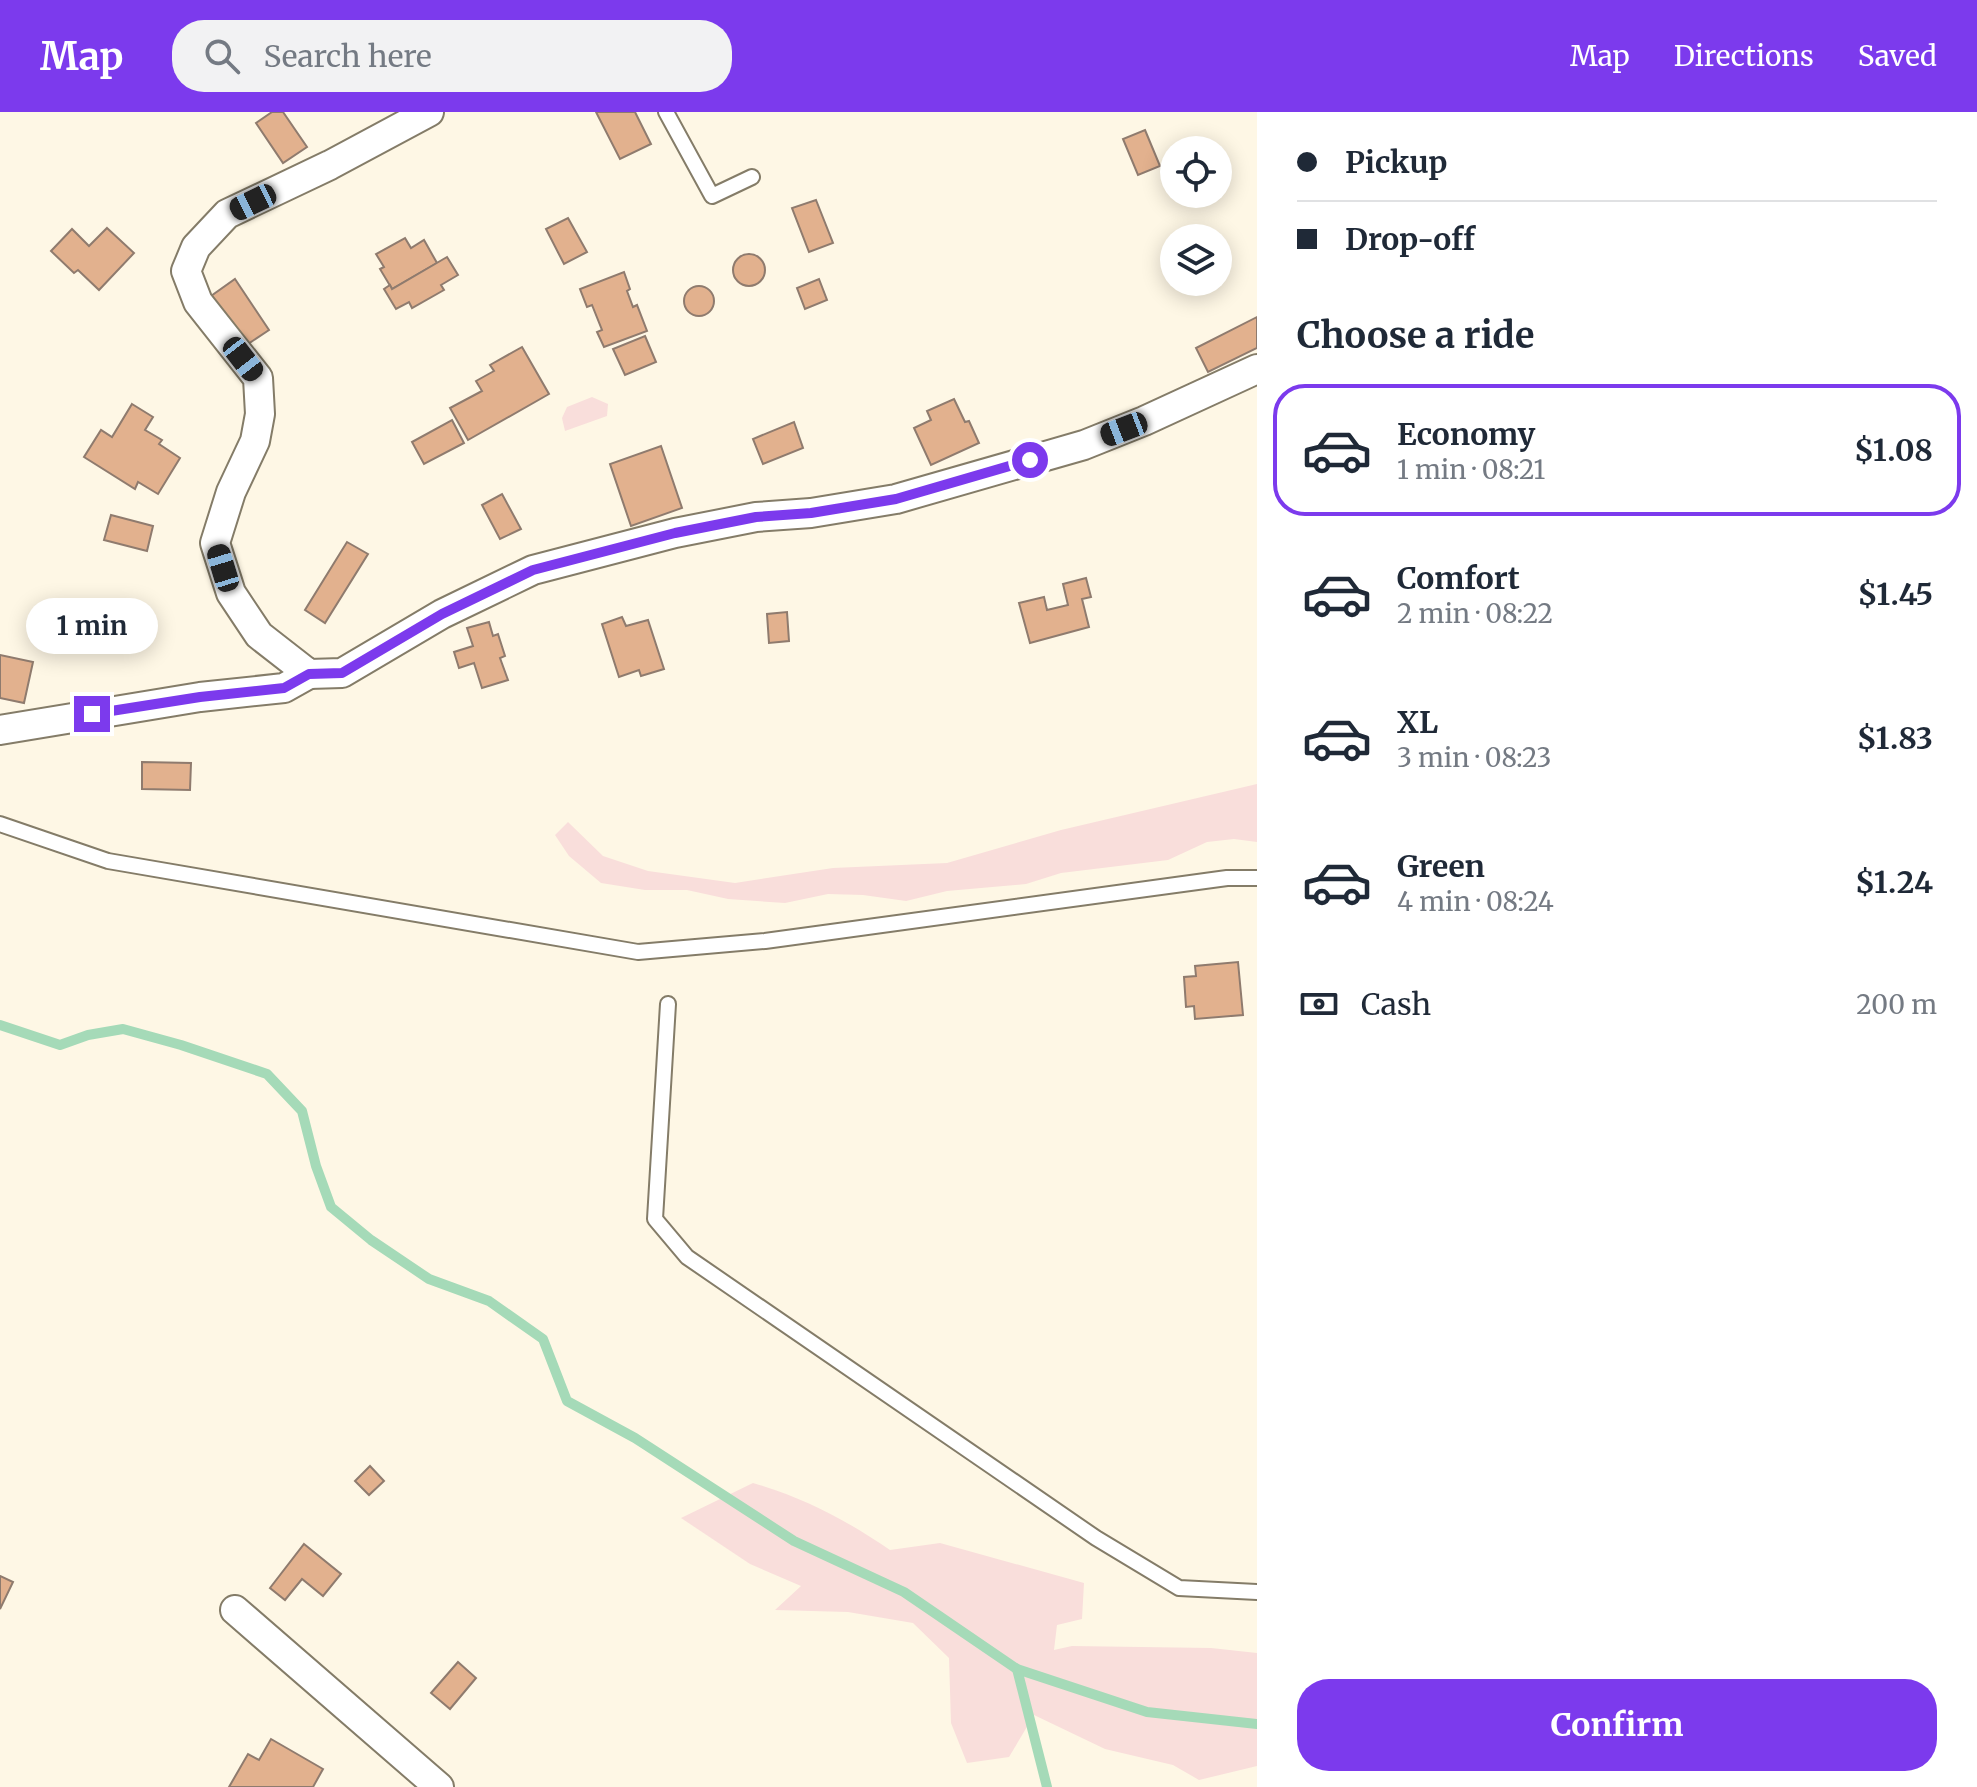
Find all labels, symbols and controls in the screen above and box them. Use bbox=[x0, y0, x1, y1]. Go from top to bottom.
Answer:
search box bbox=[172, 20, 732, 92]
text: Map bbox=[40, 33, 124, 80]
icon: search bbox=[200, 34, 244, 78]
text: Search here bbox=[264, 37, 432, 75]
text: Map bbox=[1570, 38, 1630, 74]
text: Directions bbox=[1674, 38, 1814, 74]
text: Saved bbox=[1858, 38, 1937, 74]
map controls bbox=[1160, 136, 1232, 296]
button: locate bbox=[1160, 136, 1232, 208]
text: Pickup bbox=[1345, 143, 1447, 181]
car bbox=[226, 181, 280, 223]
text: Drop-off bbox=[1345, 220, 1475, 258]
button: layers bbox=[1160, 224, 1232, 296]
text: Choose a ride bbox=[1297, 313, 1534, 358]
car bbox=[219, 333, 267, 385]
car bbox=[1097, 409, 1151, 449]
icon: car bbox=[1301, 414, 1373, 486]
text: Economy bbox=[1397, 415, 1535, 453]
text: $1.08 bbox=[1854, 431, 1933, 469]
route start bbox=[1012, 442, 1048, 478]
text: 1 min · 08:21 bbox=[1397, 453, 1545, 486]
car bbox=[205, 542, 241, 594]
icon: car bbox=[1301, 558, 1373, 630]
text: Comfort bbox=[1397, 559, 1520, 597]
text: $1.45 bbox=[1857, 575, 1933, 613]
text: 2 min · 08:22 bbox=[1397, 597, 1553, 630]
callout: 1 min bbox=[26, 598, 158, 654]
text: 1 min bbox=[57, 609, 127, 642]
route end bbox=[74, 696, 110, 732]
icon: car bbox=[1301, 702, 1373, 774]
text: XL bbox=[1397, 703, 1438, 741]
text: $1.83 bbox=[1857, 719, 1933, 757]
text: 3 min · 08:23 bbox=[1397, 741, 1551, 774]
icon: car bbox=[1301, 846, 1373, 918]
text: Green bbox=[1397, 847, 1485, 885]
text: $1.24 bbox=[1855, 863, 1933, 901]
text: 4 min · 08:24 bbox=[1397, 885, 1554, 918]
icon: cash bbox=[1297, 982, 1341, 1026]
text: Cash bbox=[1361, 985, 1431, 1023]
text: 200 m bbox=[1856, 988, 1937, 1021]
button: Confirm bbox=[1297, 1679, 1937, 1771]

